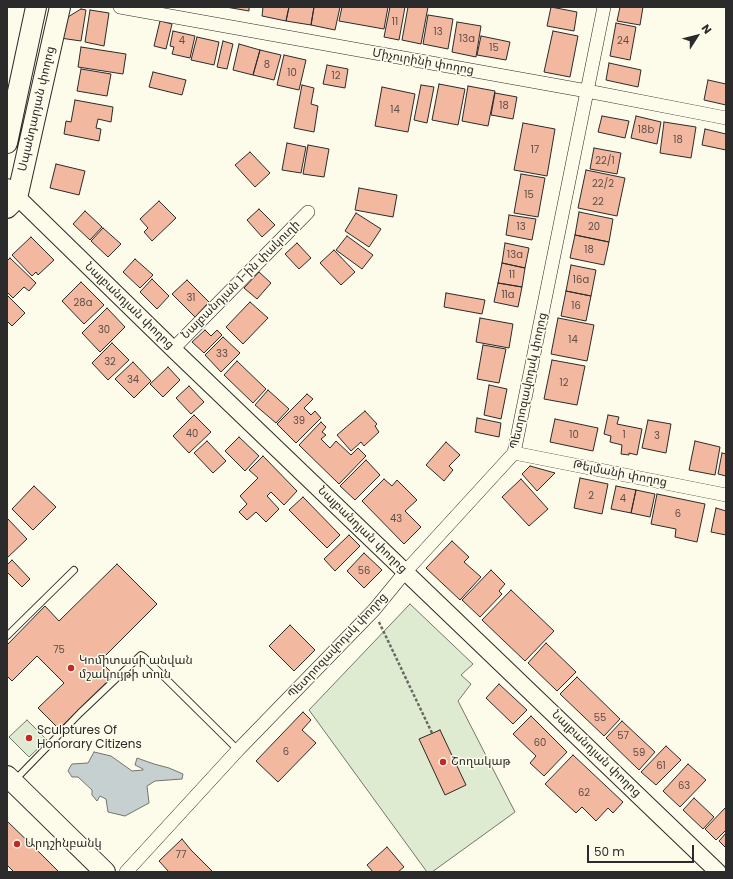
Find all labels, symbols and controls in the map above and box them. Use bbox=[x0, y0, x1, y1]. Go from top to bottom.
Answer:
house number: 11 bbox=[392, 16, 398, 28]
north arrow bbox=[677, 16, 717, 56]
text: N bbox=[698, 21, 716, 37]
house number: 13 bbox=[433, 26, 443, 38]
house number: 13a bbox=[459, 33, 475, 45]
house number: 4 bbox=[179, 35, 185, 47]
house number: 24 bbox=[617, 35, 629, 47]
house number: 15 bbox=[489, 42, 499, 54]
street label: Սպանդարյան փողոց bbox=[16, 45, 58, 173]
street label: Միչուրինի փողոց bbox=[371, 46, 475, 78]
house number: 8 bbox=[264, 59, 270, 71]
house number: 10 bbox=[287, 67, 297, 79]
house number: 12 bbox=[332, 70, 340, 82]
house number: 18 bbox=[499, 100, 509, 112]
house number: 14 bbox=[390, 104, 400, 116]
house number: 18b bbox=[638, 124, 654, 136]
house number: 18 bbox=[673, 134, 683, 146]
house number: 17 bbox=[531, 144, 539, 156]
house number: 22/1 bbox=[595, 155, 615, 167]
house number: 22/2 bbox=[592, 178, 614, 190]
house number: 15 bbox=[524, 189, 534, 201]
house number: 22 bbox=[592, 196, 604, 208]
street label: Նալբանդյան 1-ին փակուղի bbox=[179, 218, 303, 342]
house number: 13 bbox=[516, 221, 526, 233]
house number: 20 bbox=[588, 221, 600, 233]
house number: 18 bbox=[584, 244, 594, 256]
house number: 13a bbox=[507, 249, 523, 261]
street label: Նալբանդյան փողոց bbox=[81, 260, 177, 352]
house number: 11 bbox=[509, 269, 515, 281]
house number: 16a bbox=[573, 274, 589, 286]
house number: 11a bbox=[501, 289, 515, 301]
house number: 31 bbox=[186, 292, 196, 304]
house number: 28a bbox=[74, 297, 92, 309]
house number: 16 bbox=[571, 300, 581, 312]
street label: Պետրոզավոդսկ փողոց bbox=[507, 311, 551, 451]
house number: 30 bbox=[98, 324, 110, 336]
house number: 14 bbox=[568, 334, 578, 346]
house number: 33 bbox=[216, 348, 228, 360]
house number: 32 bbox=[104, 356, 116, 368]
house number: 34 bbox=[127, 374, 139, 386]
house number: 12 bbox=[560, 377, 568, 389]
house number: 39 bbox=[293, 415, 305, 427]
house number: 40 bbox=[186, 428, 198, 440]
house number: 10 bbox=[569, 429, 579, 441]
house number: 1 bbox=[622, 429, 626, 441]
house number: 3 bbox=[654, 430, 660, 442]
street label: Թելմանի փողոց bbox=[572, 458, 668, 490]
street label: Նալբանդյան փողոց bbox=[314, 484, 410, 576]
house number: 2 bbox=[588, 490, 594, 502]
house number: 4 bbox=[620, 493, 626, 505]
house number: 6 bbox=[675, 508, 681, 520]
house number: 43 bbox=[390, 513, 402, 525]
house number: 56 bbox=[358, 565, 370, 577]
street label: Պետրոզավոդսկ փողոց bbox=[285, 590, 391, 702]
house number: 75 bbox=[53, 644, 65, 656]
place label: Կոմիտասի անվան մշակույթի տուն bbox=[79, 654, 193, 682]
marker: Կոմիտասի անվան մշակույթի տուն bbox=[66, 663, 76, 673]
street label: Նալբանդյան փողոց bbox=[548, 708, 644, 800]
house number: 55 bbox=[594, 712, 606, 724]
place label: Sculptures Of Honorary Citizens bbox=[37, 724, 142, 752]
house number: 57 bbox=[617, 730, 629, 742]
marker: Sculptures Of Honorary Citizens bbox=[24, 733, 34, 743]
house number: 60 bbox=[534, 737, 546, 749]
house number: 6 bbox=[283, 746, 289, 758]
house number: 59 bbox=[633, 747, 645, 759]
place label: Շողակաթ bbox=[451, 755, 510, 769]
marker: Շողակաթ bbox=[438, 757, 448, 767]
house number: 61 bbox=[656, 760, 666, 772]
house number: 63 bbox=[678, 780, 690, 792]
house number: 62 bbox=[578, 787, 590, 799]
place label: Արդշինբանկ bbox=[25, 837, 102, 851]
scale bar bbox=[589, 837, 696, 863]
marker: Արդշինբանկ bbox=[12, 839, 22, 849]
text: 50 m bbox=[594, 843, 625, 860]
house number: 77 bbox=[176, 849, 186, 861]

